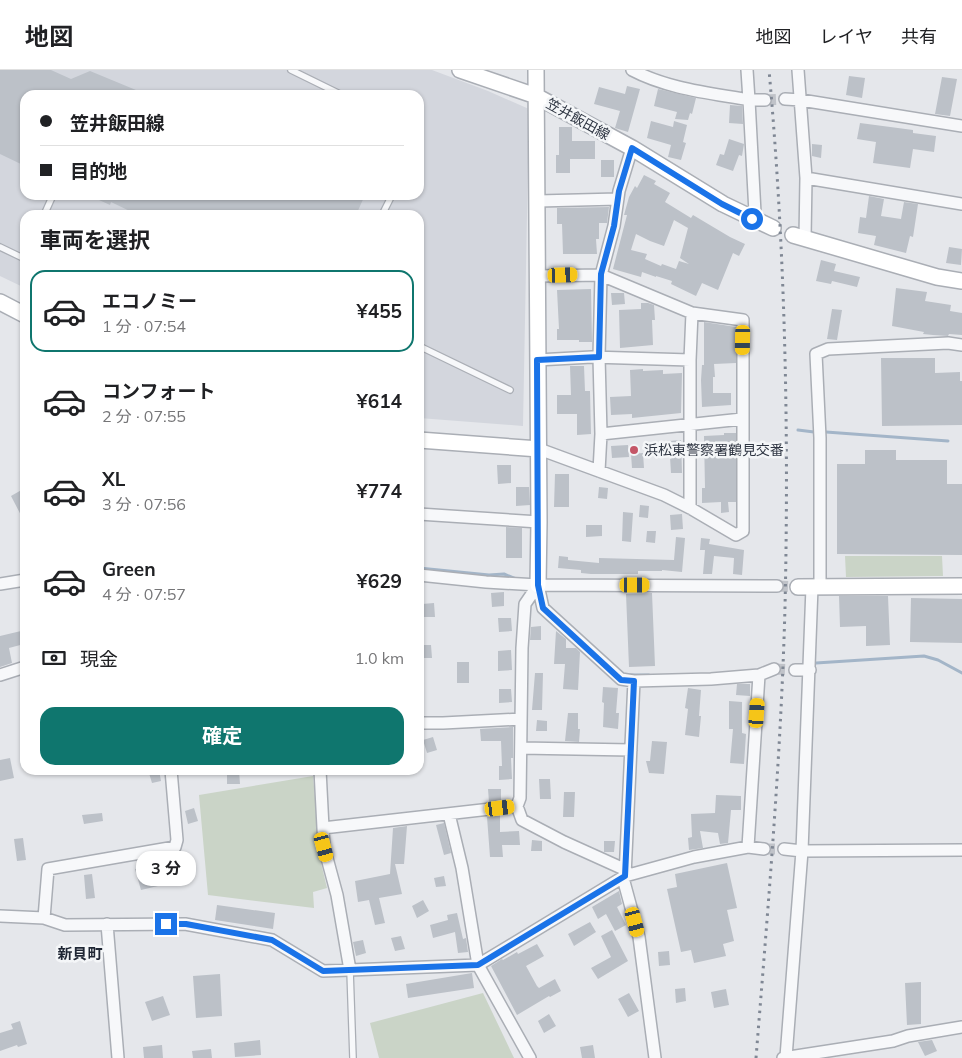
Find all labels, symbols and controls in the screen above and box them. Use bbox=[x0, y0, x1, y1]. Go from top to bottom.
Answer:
text: 地図 bbox=[25, 21, 73, 51]
text: 地図 bbox=[756, 25, 792, 48]
text: レイヤ bbox=[820, 25, 873, 48]
text: 共有 bbox=[901, 25, 937, 48]
street label: 笠井飯田線 bbox=[543, 94, 613, 144]
text: 笠井飯田線 bbox=[70, 111, 165, 135]
text: 目的地 bbox=[70, 159, 127, 183]
route start bbox=[741, 208, 763, 230]
text: 車両を選択 bbox=[40, 226, 150, 254]
car bbox=[547, 267, 578, 283]
icon: car bbox=[42, 289, 87, 334]
text: エコノミー bbox=[102, 289, 197, 313]
text: ¥455 bbox=[356, 299, 402, 323]
text: 1 分 · 07:54 bbox=[102, 316, 186, 336]
car bbox=[735, 325, 750, 355]
icon: car bbox=[42, 379, 87, 424]
text: コンフォート bbox=[102, 379, 215, 403]
text: ¥614 bbox=[356, 389, 402, 413]
text: 2 分 · 07:55 bbox=[102, 406, 186, 426]
place label: 浜松東警察署鶴見交番 bbox=[644, 441, 784, 459]
marker: 浜松東警察署鶴見交番 bbox=[628, 444, 640, 456]
text: XL bbox=[102, 467, 125, 491]
icon: car bbox=[42, 469, 87, 514]
text: ¥774 bbox=[356, 479, 402, 503]
text: 3 分 · 07:56 bbox=[102, 494, 186, 514]
text: Green bbox=[102, 557, 156, 581]
icon: car bbox=[42, 559, 87, 604]
text: ¥629 bbox=[356, 569, 402, 593]
car bbox=[620, 578, 650, 593]
text: 4 分 · 07:57 bbox=[102, 584, 186, 604]
icon: cash bbox=[40, 644, 68, 672]
text: 現金 bbox=[80, 647, 118, 671]
text: 1.0 km bbox=[355, 648, 404, 668]
car bbox=[748, 698, 765, 728]
button: 確定 bbox=[40, 707, 404, 765]
car bbox=[484, 799, 515, 817]
car bbox=[312, 831, 335, 863]
callout: 3 分 bbox=[136, 852, 196, 886]
text: 3 分 bbox=[151, 858, 181, 878]
car bbox=[623, 906, 646, 938]
route end bbox=[155, 913, 177, 935]
district label: 新貝町 bbox=[57, 944, 103, 963]

